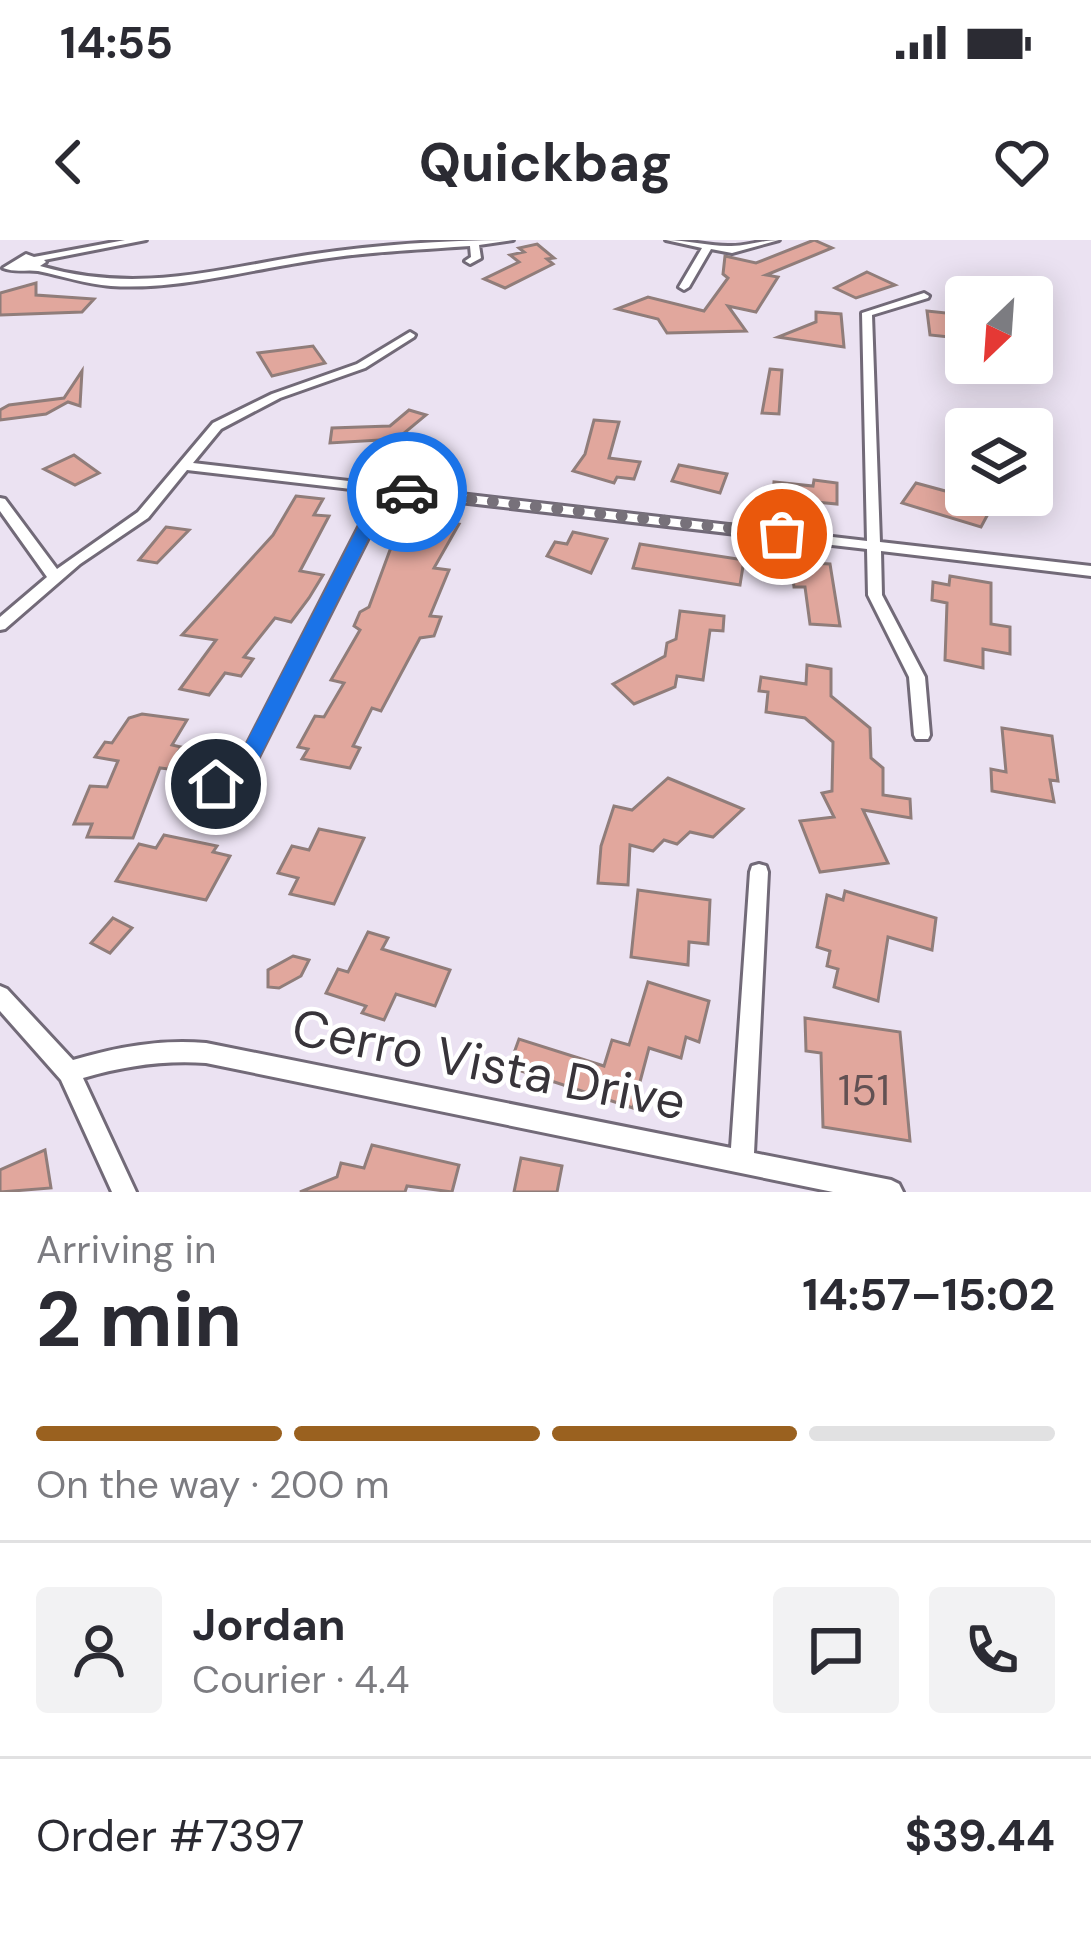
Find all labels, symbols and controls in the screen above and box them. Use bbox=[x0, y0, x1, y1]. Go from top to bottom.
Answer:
text: 14:55 bbox=[60, 13, 173, 72]
text: Quickbag bbox=[419, 127, 672, 198]
icon: back bbox=[36, 129, 102, 195]
icon: heart bbox=[989, 129, 1055, 195]
north arrow bbox=[945, 276, 1053, 384]
map controls bbox=[945, 276, 1053, 516]
button: layers bbox=[945, 408, 1053, 516]
courier bbox=[347, 432, 467, 552]
icon: car bbox=[374, 459, 440, 525]
pin bbox=[731, 483, 833, 585]
icon: bag bbox=[749, 501, 815, 567]
pin bbox=[165, 733, 267, 835]
icon: home bbox=[183, 751, 249, 817]
street label: Cerro Vista Drive bbox=[287, 994, 691, 1135]
house number: 151 bbox=[838, 1063, 890, 1118]
text: Arriving in bbox=[36, 1224, 216, 1275]
text: 14:57–15:02 bbox=[802, 1265, 1055, 1324]
text: 2 min bbox=[36, 1269, 242, 1370]
text: On the way · 200 m bbox=[36, 1459, 390, 1510]
button: person bbox=[36, 1587, 162, 1713]
button: chat bbox=[773, 1587, 899, 1713]
button: phone bbox=[929, 1587, 1055, 1713]
text: Jordan bbox=[192, 1595, 345, 1654]
text: Courier · 4.4 bbox=[192, 1654, 409, 1705]
text: Order #7397 bbox=[36, 1806, 304, 1865]
text: $39.44 bbox=[905, 1806, 1055, 1865]

